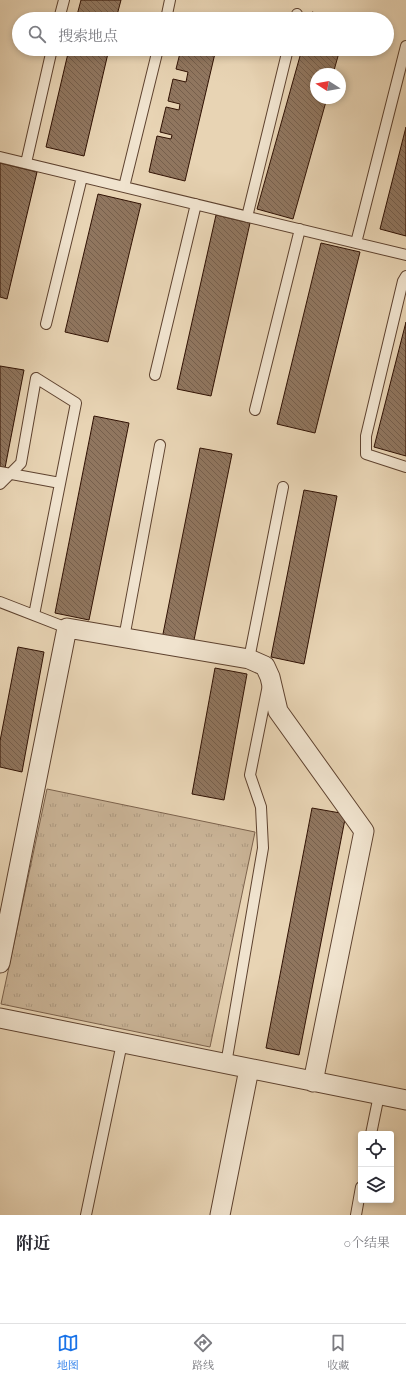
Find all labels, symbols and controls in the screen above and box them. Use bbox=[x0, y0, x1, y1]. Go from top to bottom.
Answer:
search box bbox=[12, 12, 394, 56]
icon: search bbox=[26, 23, 48, 45]
text: 搜索地点 bbox=[58, 27, 118, 45]
north arrow bbox=[310, 68, 346, 104]
map controls bbox=[358, 1131, 394, 1203]
button: locate bbox=[358, 1131, 394, 1167]
button: layers bbox=[358, 1167, 394, 1203]
text: 附近 bbox=[16, 1233, 50, 1253]
text: 0个结果 bbox=[344, 1235, 390, 1250]
tab: 地图 bbox=[57, 1332, 79, 1372]
tab: 路线 bbox=[192, 1332, 214, 1372]
tab: 收藏 bbox=[327, 1332, 349, 1372]

